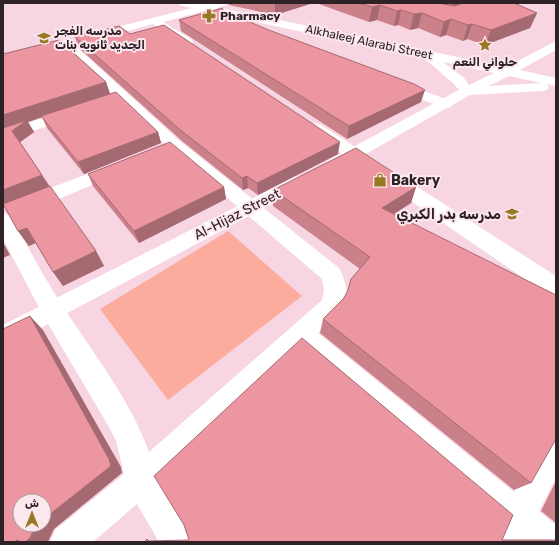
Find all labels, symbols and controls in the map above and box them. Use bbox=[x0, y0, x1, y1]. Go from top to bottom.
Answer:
pharmacy icon: Pharmacy bbox=[201, 8, 217, 24]
place label: Pharmacy bbox=[220, 9, 281, 23]
street label: Alkhaleej Alarabi Street bbox=[304, 22, 434, 62]
place label: مدرسه الفجر الجديد ثانويه بنات bbox=[54, 24, 145, 52]
school or university icon: مدرسه الفجر الجديد ثانويه بنات bbox=[36, 30, 52, 46]
place icon: حلواني النعم bbox=[477, 37, 493, 53]
place label: حلواني النعم bbox=[453, 55, 517, 71]
shop icon: Bakery bbox=[372, 172, 388, 188]
place label: Bakery bbox=[391, 172, 441, 189]
street label: Al-Hijaz Street bbox=[191, 185, 284, 244]
place label: مدرسه بدر الكبري bbox=[397, 206, 501, 224]
school or university icon: مدرسه بدر الكبري bbox=[504, 206, 520, 222]
north arrow bbox=[12, 493, 52, 533]
text: ش bbox=[25, 497, 39, 510]

